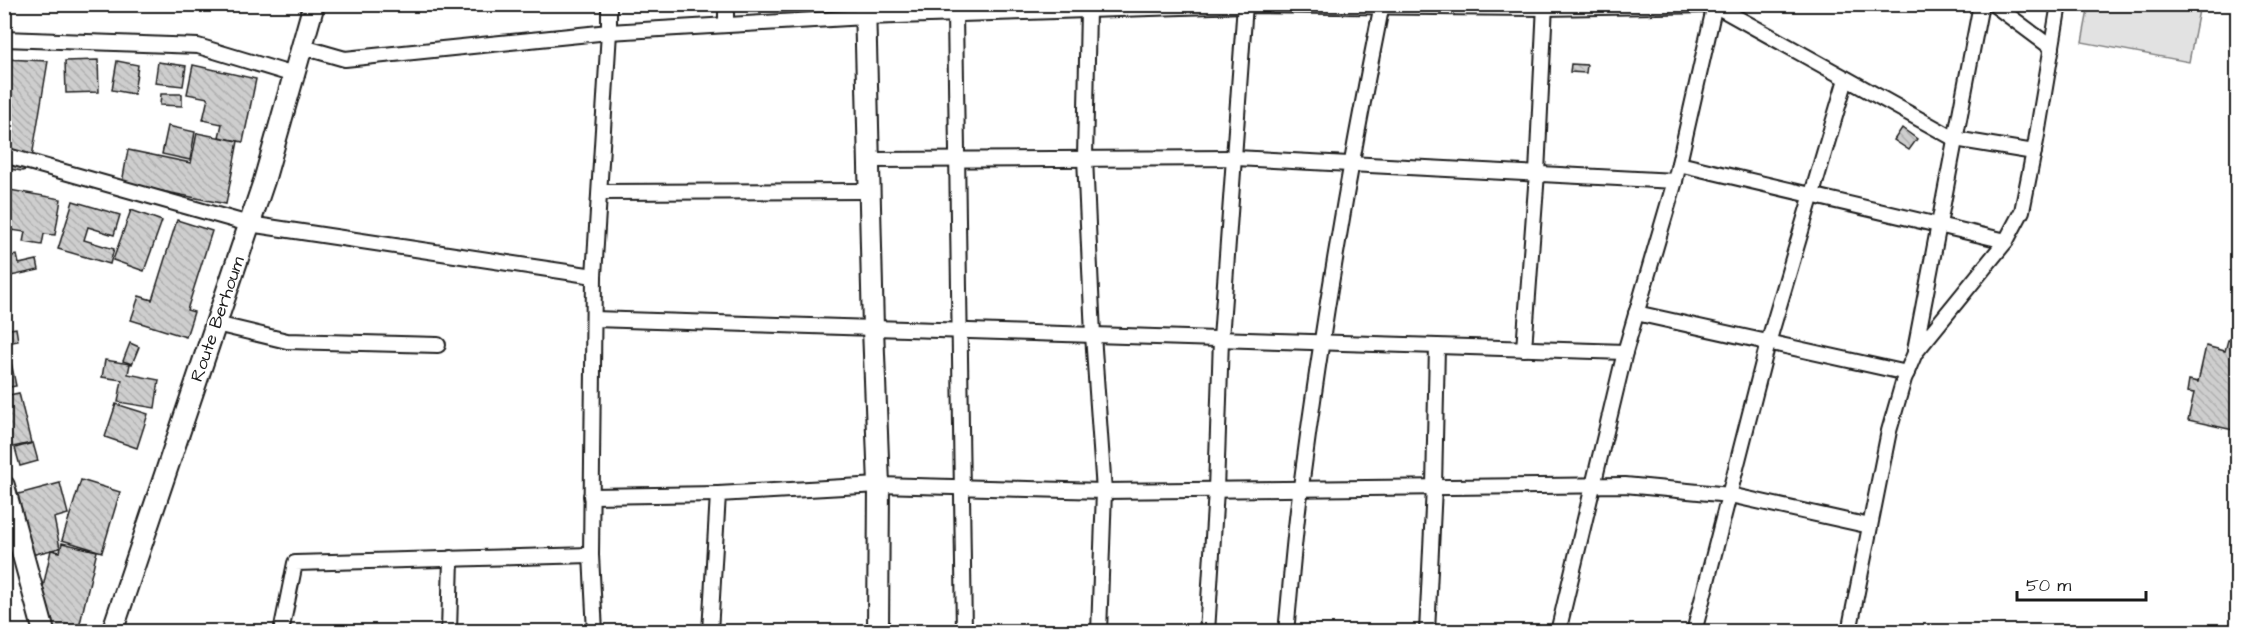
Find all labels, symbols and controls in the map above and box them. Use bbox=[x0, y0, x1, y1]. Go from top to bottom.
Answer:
street label: Route Berhoum bbox=[184, 253, 251, 385]
scale bar bbox=[2017, 564, 2146, 602]
text: 50 m bbox=[2026, 573, 2071, 598]

